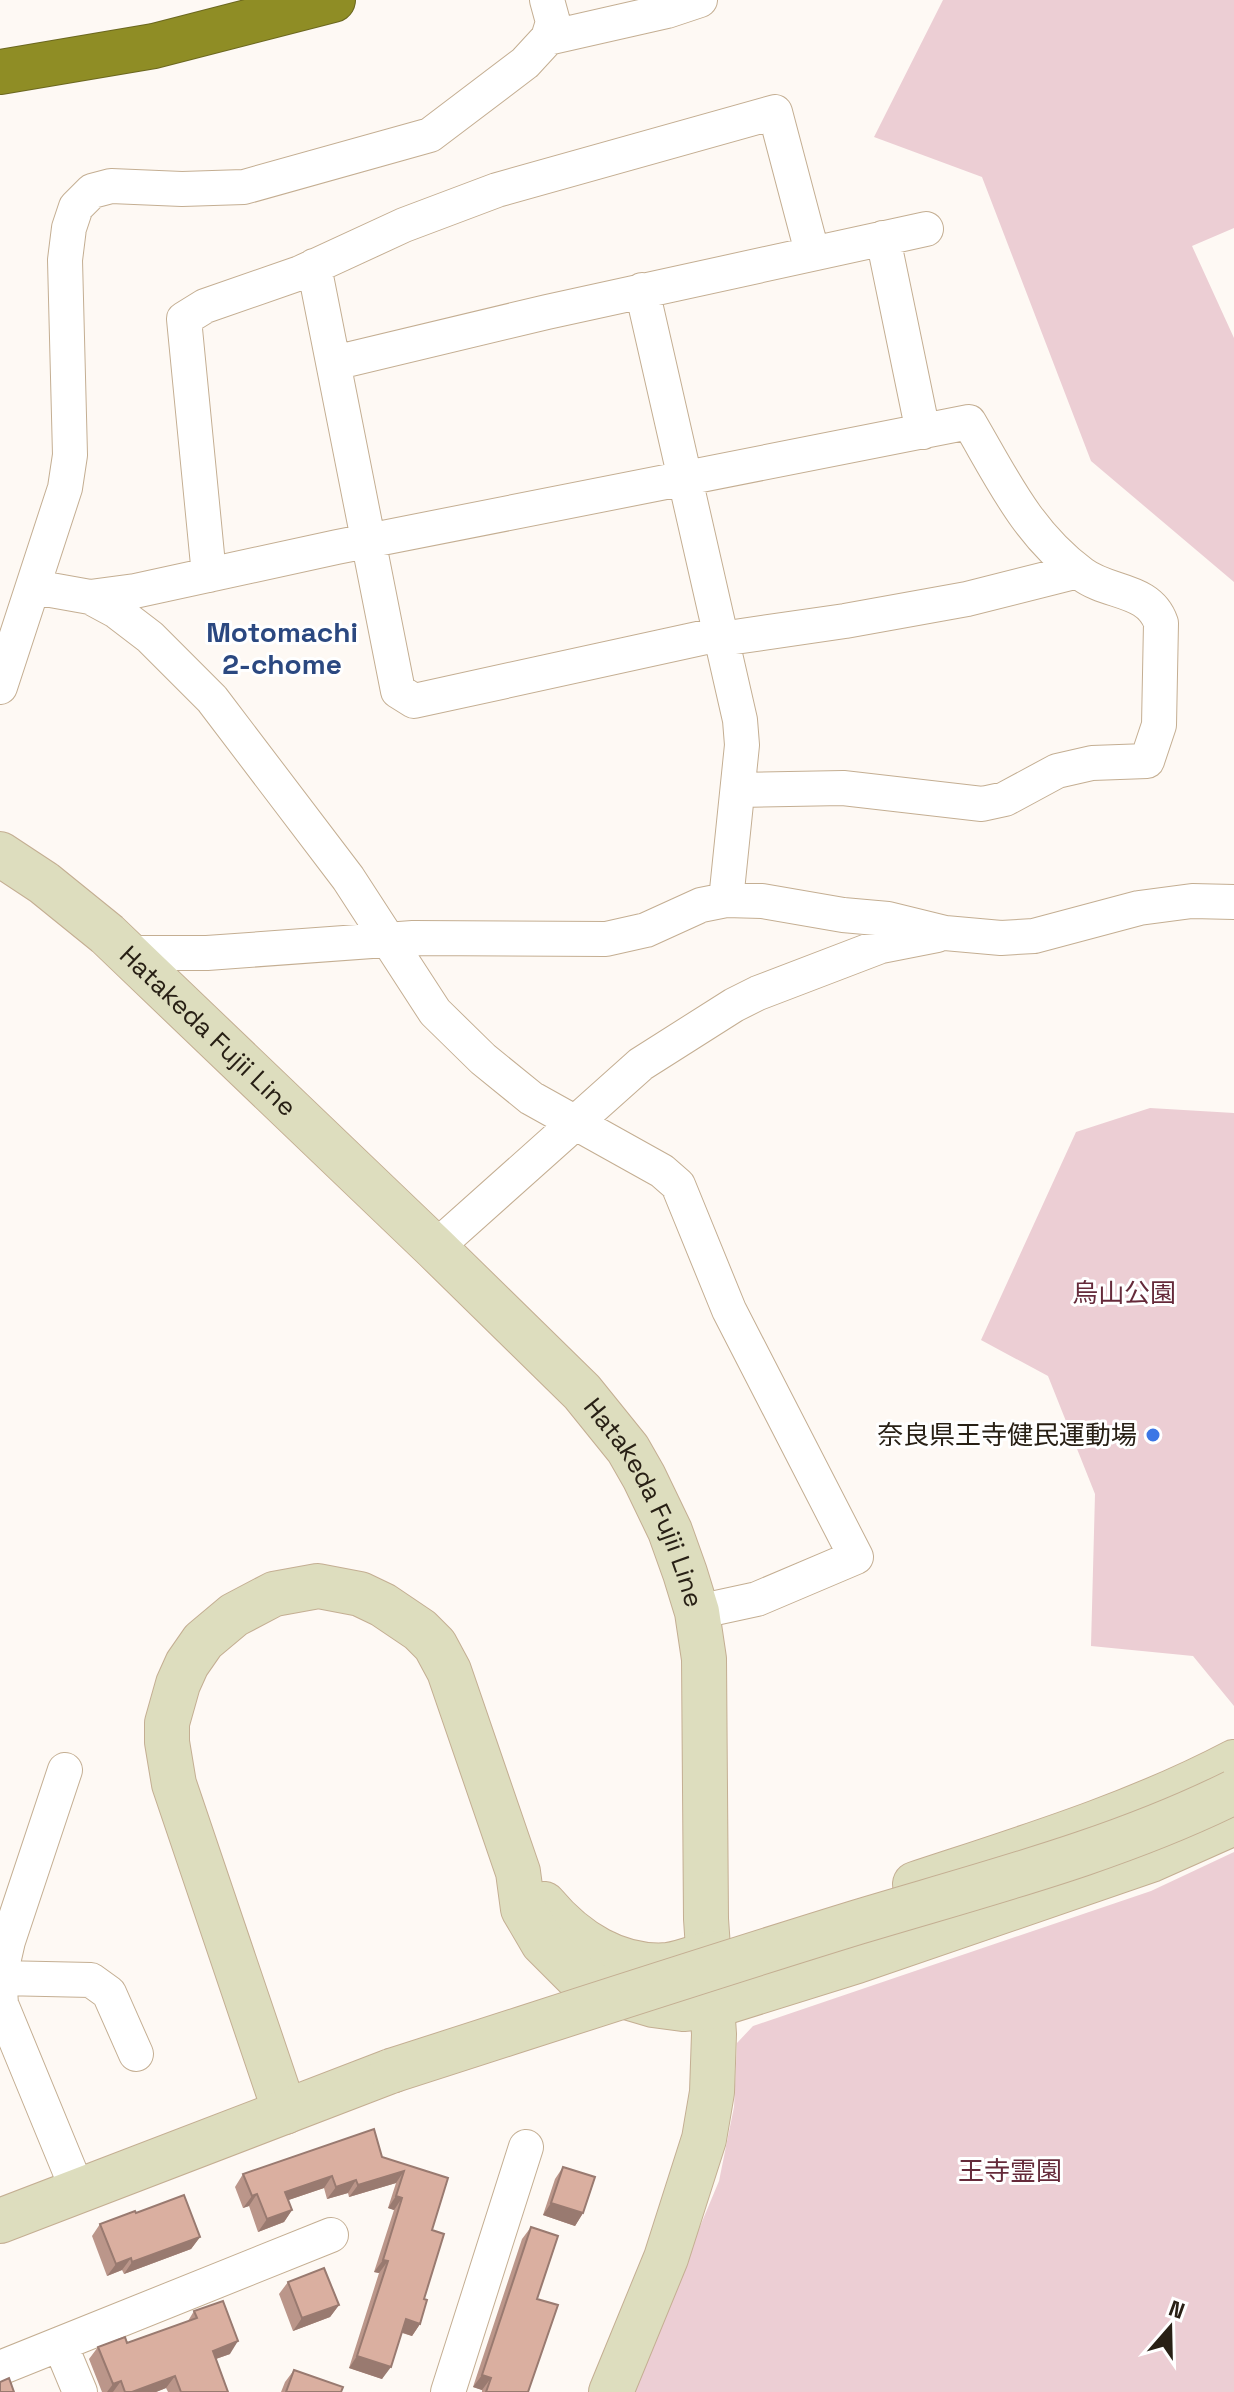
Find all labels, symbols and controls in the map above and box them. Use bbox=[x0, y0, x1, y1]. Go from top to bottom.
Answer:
district label: Motomachi 2-chome bbox=[206, 614, 358, 682]
street label: Hatakeda Fujii Line bbox=[112, 938, 304, 1124]
park label: 烏山公園 bbox=[1072, 1276, 1176, 1310]
street label: Hatakeda Fujii Line bbox=[576, 1391, 711, 1611]
place label: 奈良県王寺健民運動場 bbox=[877, 1418, 1137, 1452]
marker: 奈良県王寺健民運動場 bbox=[1144, 1426, 1162, 1444]
park label: 王寺霊園 bbox=[958, 2154, 1062, 2188]
north arrow bbox=[1130, 2288, 1210, 2368]
text: N bbox=[1165, 2294, 1189, 2325]

